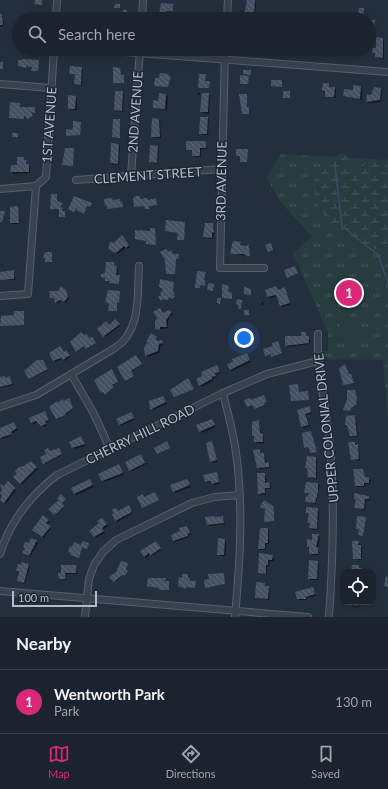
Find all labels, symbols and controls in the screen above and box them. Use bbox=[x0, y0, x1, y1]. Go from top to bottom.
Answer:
search box bbox=[12, 12, 376, 56]
icon: search bbox=[26, 23, 48, 45]
text: Search here bbox=[58, 25, 135, 43]
street label: 2ND AVENUE bbox=[124, 71, 146, 153]
street label: 1ST AVENUE bbox=[38, 86, 60, 164]
street label: 3RD AVENUE bbox=[212, 141, 230, 221]
street label: CLEMENT STREET bbox=[93, 163, 203, 187]
pin: 1 bbox=[336, 278, 362, 308]
your location bbox=[234, 328, 254, 348]
street label: UPPER COLONIAL DRIVE bbox=[310, 353, 342, 503]
street label: CHERRY HILL ROAD bbox=[83, 401, 197, 467]
map controls bbox=[340, 569, 376, 605]
button: locate bbox=[340, 569, 376, 605]
scale bar bbox=[12, 589, 97, 608]
text: 100 m bbox=[18, 591, 49, 604]
text: Nearby bbox=[16, 633, 71, 654]
text: Wentworth Park bbox=[54, 685, 165, 703]
text: 1 bbox=[25, 694, 33, 710]
text: 130 m bbox=[335, 694, 372, 710]
text: Park bbox=[54, 703, 79, 719]
tab: Map bbox=[48, 743, 70, 780]
tab: Directions bbox=[166, 743, 215, 780]
tab: Saved bbox=[311, 743, 340, 780]

